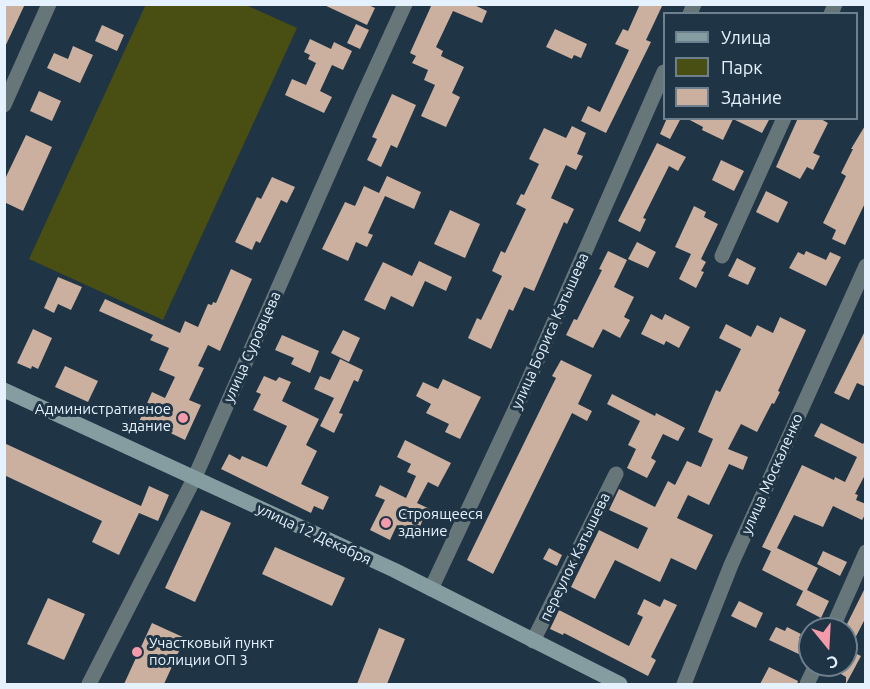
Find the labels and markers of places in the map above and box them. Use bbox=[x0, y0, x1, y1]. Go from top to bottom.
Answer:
place label: Административное здание bbox=[35, 400, 171, 435]
marker: Административное здание bbox=[176, 411, 190, 425]
place label: Строящееся здание bbox=[398, 505, 483, 540]
marker: Строящееся здание bbox=[379, 516, 393, 530]
place label: Участковый пункт полиции ОП 3 bbox=[149, 634, 274, 669]
marker: Участковый пункт полиции ОП 3 bbox=[130, 645, 144, 659]

